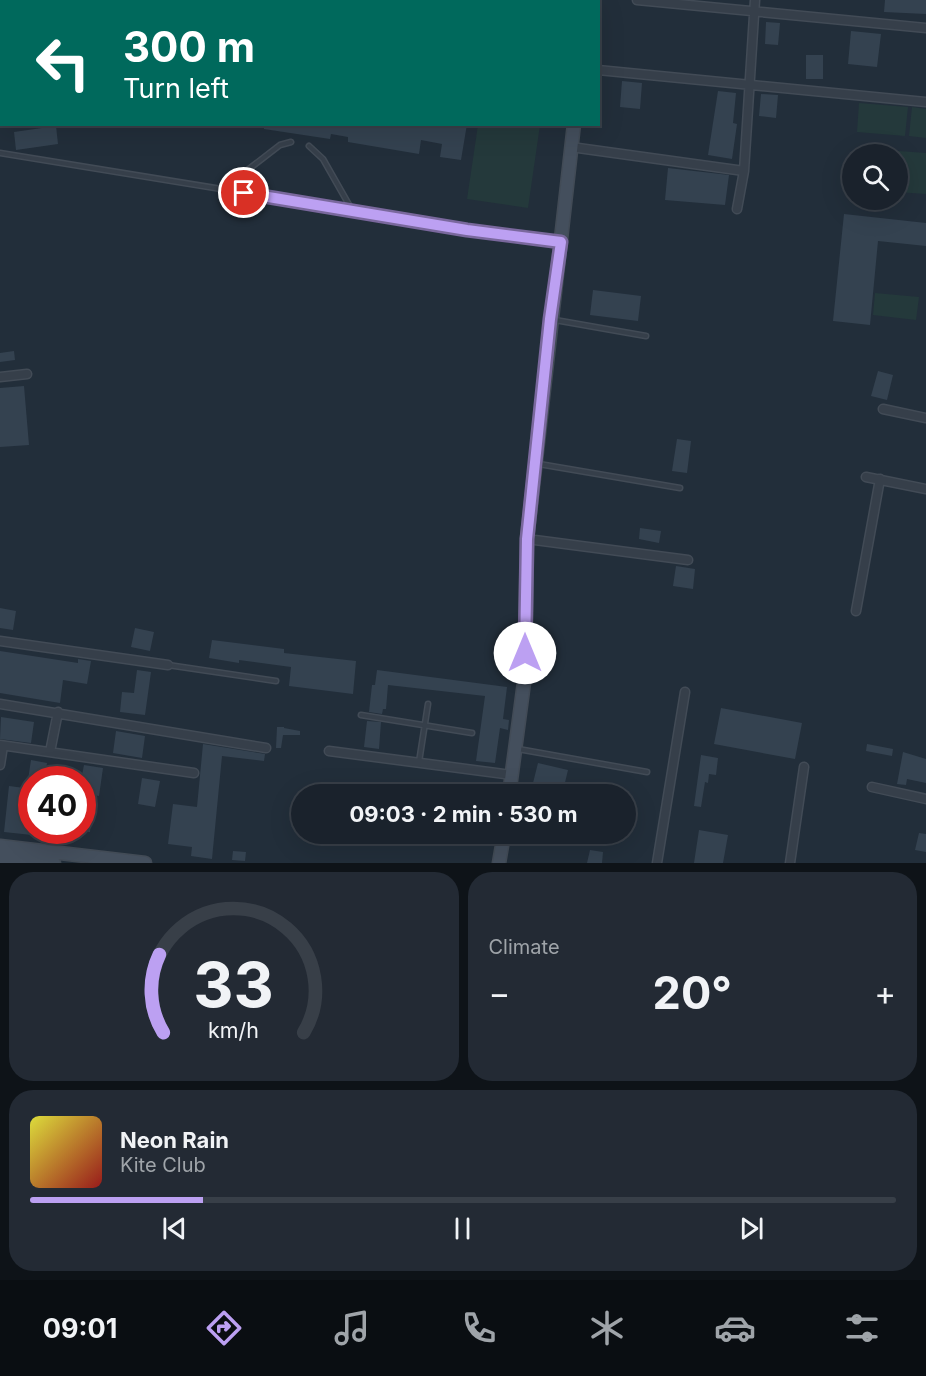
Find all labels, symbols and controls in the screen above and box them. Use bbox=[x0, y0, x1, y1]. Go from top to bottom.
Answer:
text: 300 m bbox=[123, 21, 255, 72]
icon: left bbox=[24, 24, 102, 102]
text: Turn left bbox=[123, 72, 229, 105]
map controls bbox=[842, 144, 908, 210]
button: search bbox=[842, 144, 908, 210]
pin bbox=[218, 167, 269, 218]
icon: arrive bbox=[227, 176, 260, 209]
position arrow bbox=[493, 621, 557, 685]
speed limit sign: 40 bbox=[18, 766, 96, 844]
text: 09:03 · 2 min · 530 m bbox=[349, 801, 578, 827]
text: Climate bbox=[489, 935, 560, 959]
text: 33 bbox=[193, 947, 274, 1022]
text: 20° bbox=[653, 965, 732, 1020]
text: − bbox=[489, 973, 510, 1013]
text: + bbox=[874, 973, 896, 1013]
text: km/h bbox=[208, 1018, 259, 1044]
text: Neon Rain bbox=[120, 1127, 229, 1153]
text: Kite Club bbox=[120, 1153, 206, 1177]
icon: previous bbox=[158, 1212, 191, 1245]
icon: pause bbox=[446, 1212, 479, 1245]
icon: next bbox=[735, 1212, 768, 1245]
icon: directions bbox=[203, 1307, 245, 1349]
icon: music bbox=[331, 1307, 373, 1349]
icon: phone bbox=[458, 1307, 500, 1349]
icon: climate bbox=[586, 1307, 628, 1349]
icon: car bbox=[714, 1307, 756, 1349]
icon: filters bbox=[841, 1307, 883, 1349]
text: 09:01 bbox=[43, 1312, 117, 1345]

